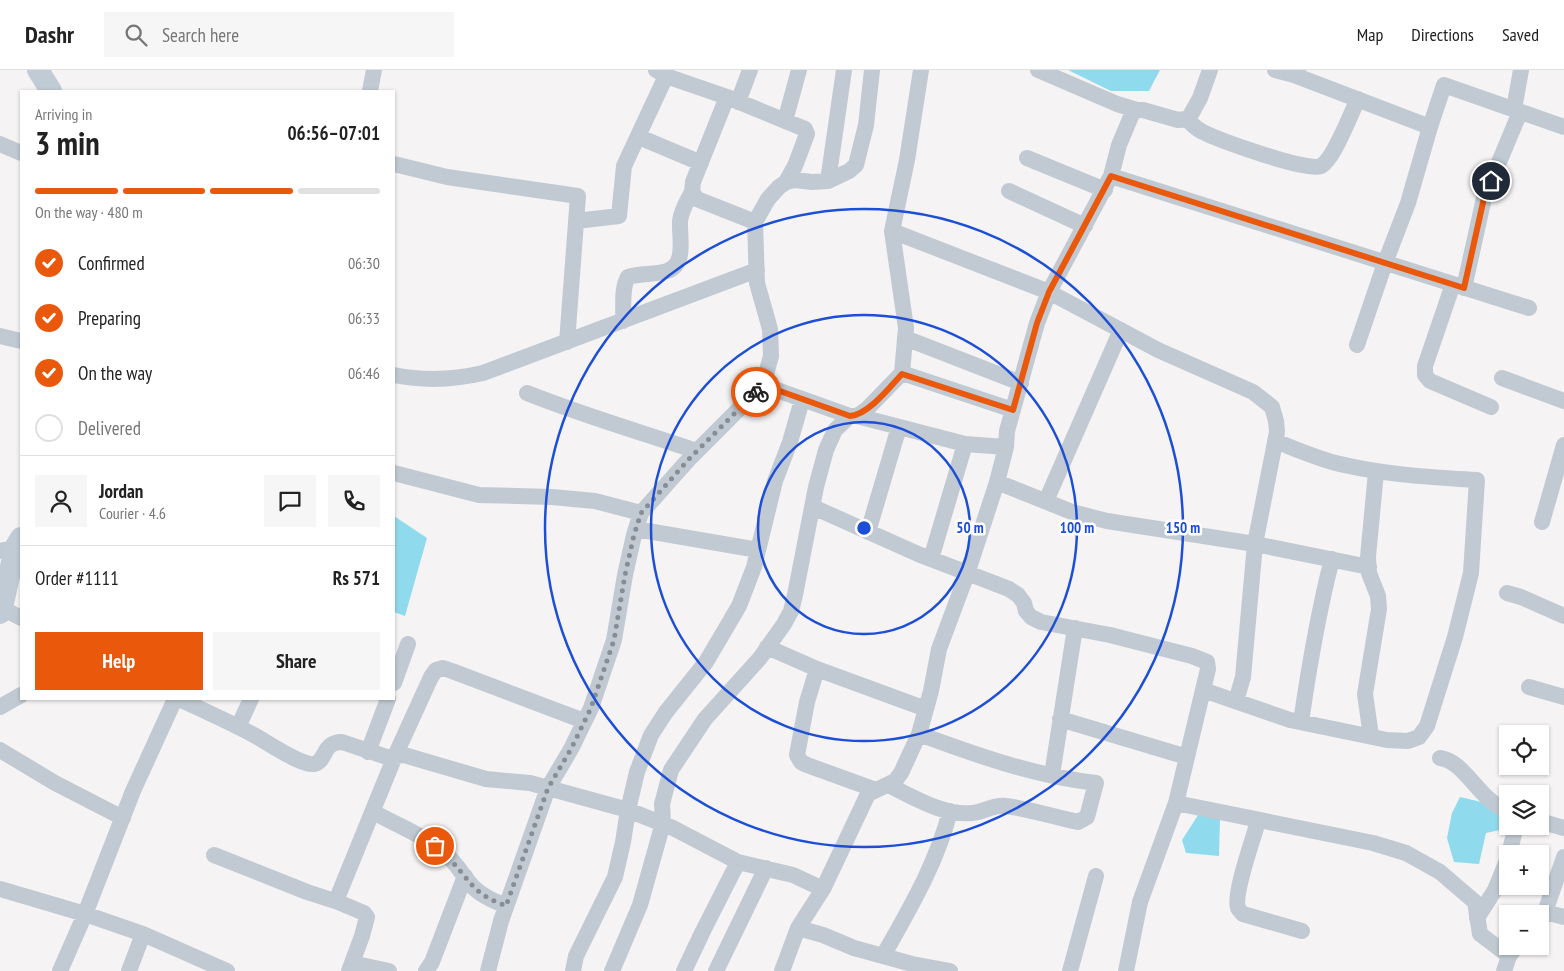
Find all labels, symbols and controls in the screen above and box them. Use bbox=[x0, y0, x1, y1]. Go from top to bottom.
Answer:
search box bbox=[104, 12, 454, 57]
text: Dashr bbox=[25, 19, 74, 50]
icon: search bbox=[122, 21, 150, 49]
text: Search here bbox=[162, 23, 239, 47]
text: Map bbox=[1357, 23, 1383, 46]
text: Directions bbox=[1411, 23, 1474, 46]
text: Saved bbox=[1502, 23, 1539, 46]
text: Arriving in bbox=[35, 104, 92, 124]
text: 06:56–07:01 bbox=[287, 121, 380, 145]
text: 3 min bbox=[35, 122, 100, 164]
pin bbox=[1470, 160, 1512, 202]
icon: home bbox=[1477, 167, 1505, 195]
text: On the way · 480 m bbox=[35, 202, 143, 222]
icon: check bbox=[35, 249, 63, 277]
text: Confirmed bbox=[78, 251, 145, 275]
text: 06:30 bbox=[348, 253, 380, 273]
icon: check bbox=[35, 304, 63, 332]
text: Preparing bbox=[78, 306, 141, 330]
text: 06:33 bbox=[348, 308, 380, 328]
icon: check bbox=[35, 359, 63, 387]
text: On the way bbox=[78, 361, 152, 385]
text: 06:46 bbox=[348, 363, 380, 383]
courier bbox=[731, 367, 781, 417]
icon: bike bbox=[742, 378, 770, 406]
text: Delivered bbox=[78, 416, 141, 440]
button: person bbox=[35, 475, 87, 527]
button: chat bbox=[264, 475, 316, 527]
button: phone bbox=[328, 475, 380, 527]
text: Jordan bbox=[99, 479, 143, 503]
text: Courier · 4.6 bbox=[99, 503, 166, 523]
text: 50 m bbox=[956, 518, 984, 537]
text: 100 m bbox=[1060, 518, 1094, 537]
text: 150 m bbox=[1166, 518, 1200, 537]
centre of rings bbox=[855, 519, 873, 537]
text: Order #1111 bbox=[35, 566, 119, 590]
text: Rs 571 bbox=[333, 566, 380, 590]
button: Help bbox=[35, 632, 203, 690]
button: Share bbox=[213, 632, 380, 690]
map controls bbox=[1499, 725, 1549, 955]
button: locate bbox=[1499, 725, 1549, 775]
button: layers bbox=[1499, 785, 1549, 835]
pin bbox=[414, 825, 456, 867]
icon: bag bbox=[421, 832, 449, 860]
button: + bbox=[1499, 845, 1549, 895]
button: − bbox=[1499, 905, 1549, 955]

